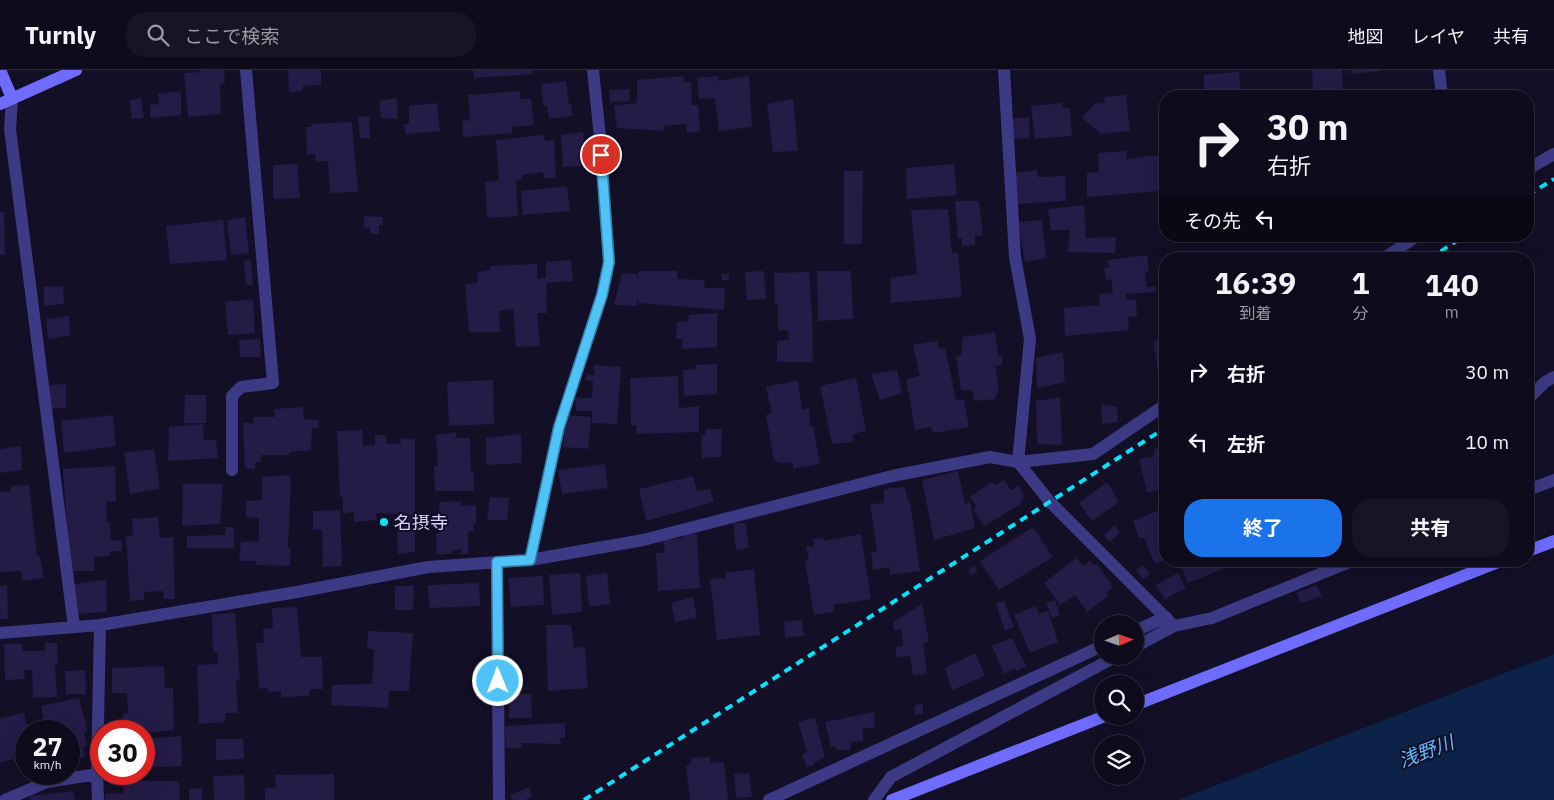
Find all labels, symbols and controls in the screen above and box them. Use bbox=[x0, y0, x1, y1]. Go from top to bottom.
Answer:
search box bbox=[126, 12, 476, 57]
text: Turnly bbox=[25, 19, 96, 51]
icon: search bbox=[144, 21, 172, 49]
text: ここで検索 bbox=[184, 24, 279, 48]
text: 地図 bbox=[1348, 25, 1384, 48]
text: レイヤ bbox=[1412, 25, 1465, 48]
text: 共有 bbox=[1493, 25, 1529, 48]
text: 30 m bbox=[1267, 104, 1349, 150]
icon: right bbox=[1184, 110, 1249, 175]
pin bbox=[580, 134, 622, 176]
icon: arrive bbox=[587, 141, 615, 169]
text: 右折 bbox=[1267, 151, 1311, 180]
icon: left bbox=[1251, 205, 1279, 233]
text: その先 bbox=[1184, 209, 1241, 233]
text: 16:39 bbox=[1214, 263, 1296, 302]
text: 1 bbox=[1351, 263, 1369, 302]
text: 140 bbox=[1425, 265, 1479, 304]
text: m bbox=[1445, 302, 1459, 322]
text: 到着 bbox=[1239, 303, 1271, 323]
text: 分 bbox=[1352, 303, 1368, 323]
icon: right bbox=[1184, 358, 1212, 386]
text: 30 m bbox=[1465, 360, 1509, 384]
text: 右折 bbox=[1227, 362, 1265, 386]
icon: left bbox=[1184, 428, 1212, 456]
text: 10 m bbox=[1465, 430, 1509, 454]
text: 左折 bbox=[1227, 432, 1265, 456]
button: 終了 bbox=[1184, 499, 1342, 557]
button: 共有 bbox=[1352, 499, 1509, 557]
place label: 名摂寺 bbox=[394, 511, 448, 534]
marker: 名摂寺 bbox=[378, 516, 390, 528]
north arrow bbox=[1094, 615, 1144, 665]
map controls bbox=[1094, 615, 1144, 785]
position arrow bbox=[471, 654, 523, 706]
button: search bbox=[1094, 675, 1144, 725]
speed limit sign: 30 bbox=[90, 720, 155, 785]
water label: 浅野川 bbox=[1395, 729, 1459, 772]
text: 27 bbox=[32, 730, 63, 763]
button: layers bbox=[1094, 735, 1144, 785]
text: km/h bbox=[33, 757, 62, 772]

